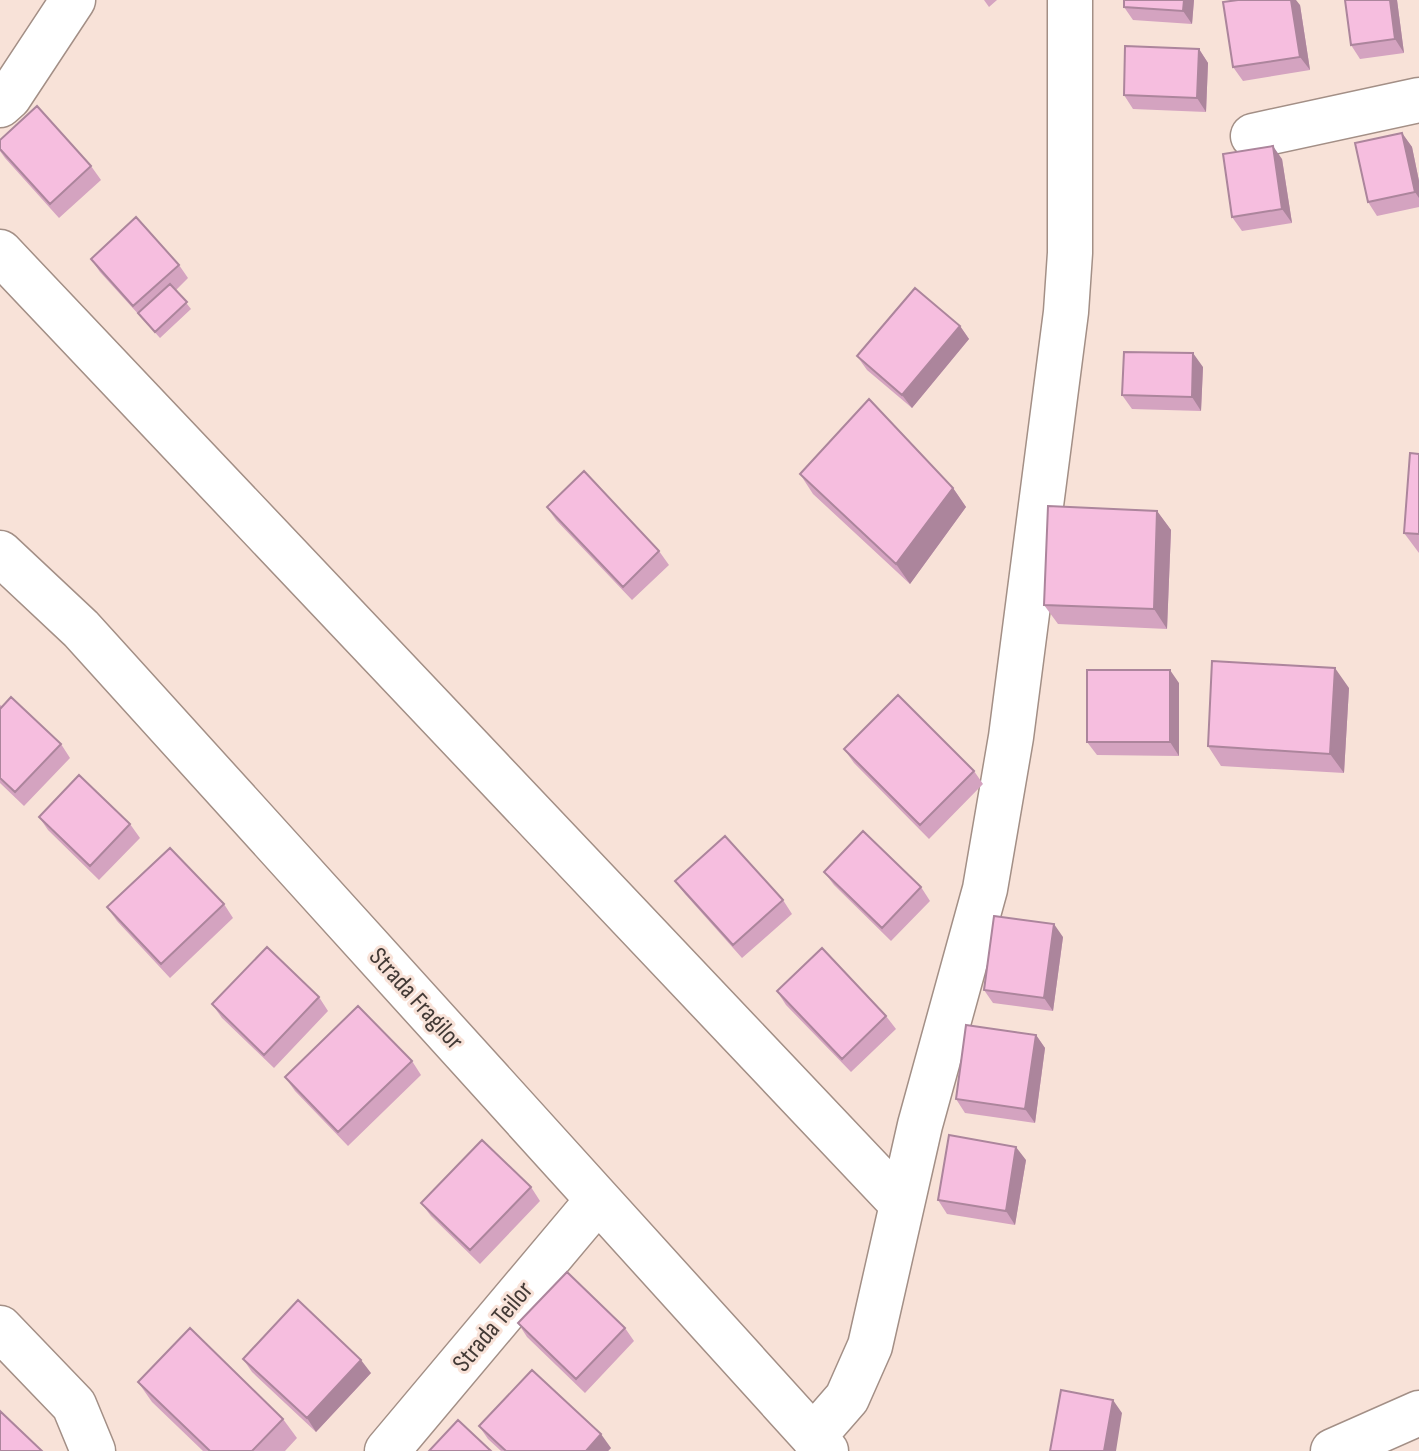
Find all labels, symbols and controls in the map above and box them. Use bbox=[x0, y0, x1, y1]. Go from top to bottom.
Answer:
street label: Strada Fragilor bbox=[362, 942, 470, 1057]
street label: Strada Teilor bbox=[446, 1275, 540, 1378]

